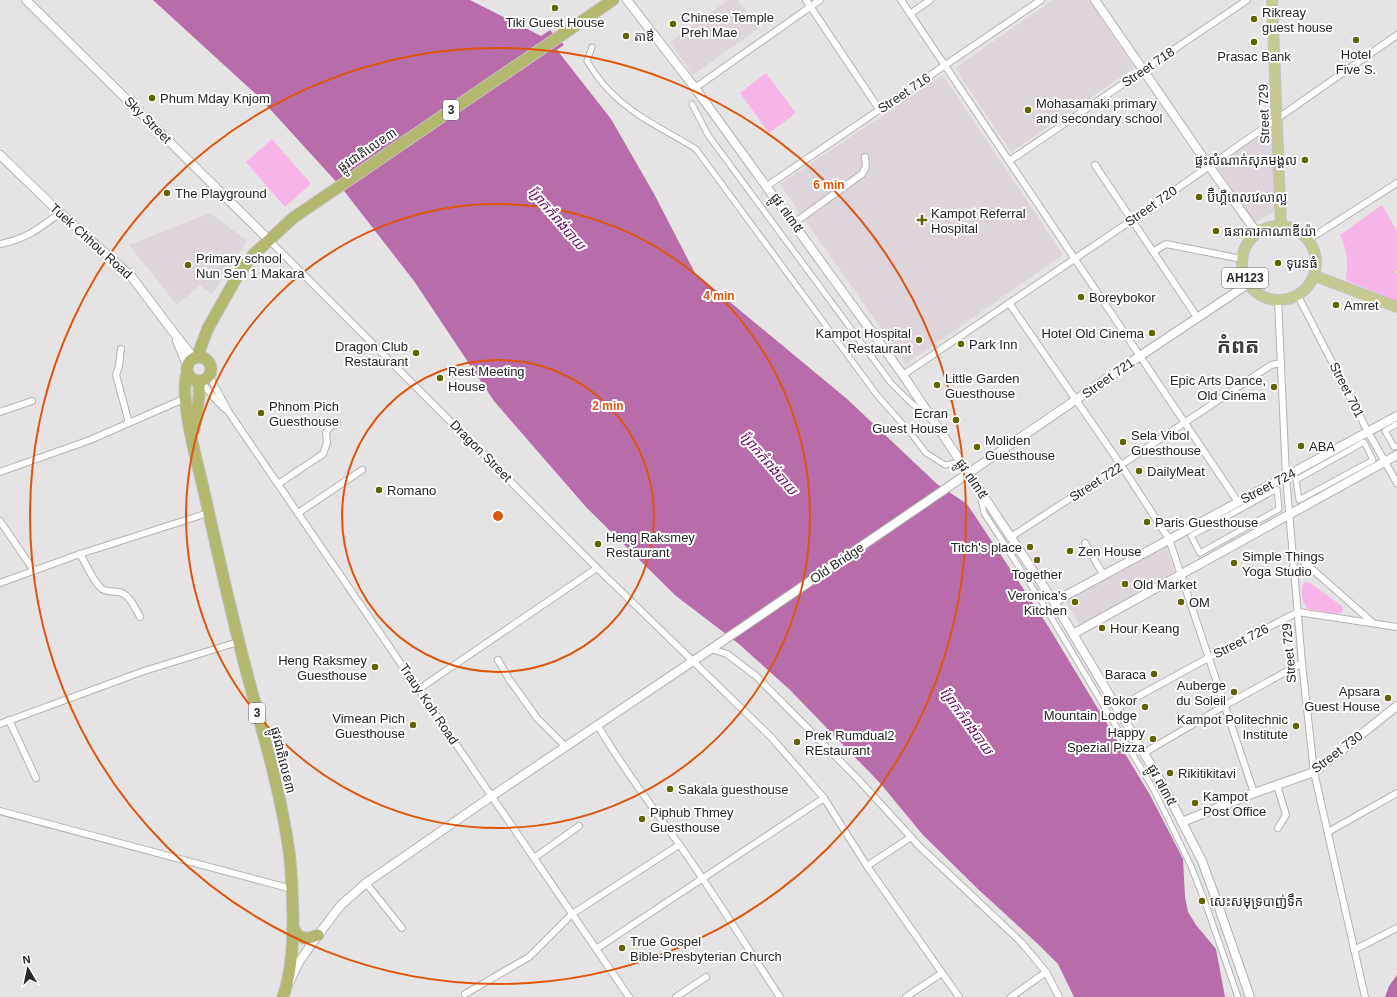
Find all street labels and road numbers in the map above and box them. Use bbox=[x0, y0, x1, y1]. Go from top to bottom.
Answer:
street label: Street 718 bbox=[1119, 44, 1177, 90]
street label: Street 716 bbox=[875, 70, 933, 116]
street label: Street 729 bbox=[1255, 84, 1273, 144]
street label: Sky Street bbox=[121, 93, 175, 147]
road number: 3 bbox=[443, 100, 459, 120]
street label: ផ្លូវជាតិលេខ៣ bbox=[335, 125, 402, 178]
street label: Street 720 bbox=[1122, 183, 1180, 229]
street label: ផ្លូវ ៧៣៥ bbox=[764, 190, 807, 238]
street label: Tuek Chhou Road bbox=[47, 200, 135, 282]
road number: AH123 bbox=[1222, 268, 1268, 288]
street label: Street 721 bbox=[1079, 355, 1137, 401]
street label: Street 701 bbox=[1327, 360, 1367, 420]
street label: Dragon Street bbox=[447, 417, 515, 485]
street label: ផ្លូវ ៧៣៥ bbox=[950, 456, 991, 504]
street label: Street 722 bbox=[1067, 459, 1125, 505]
street label: Street 724 bbox=[1238, 465, 1298, 507]
street label: Old Bridge bbox=[807, 540, 867, 586]
street label: Street 726 bbox=[1211, 621, 1271, 661]
street label: Street 729 bbox=[1279, 622, 1299, 684]
street label: Trauy Koh Road bbox=[396, 661, 462, 747]
road number: 3 bbox=[249, 703, 265, 723]
street label: ផ្លូវជាតិលេខ៣ bbox=[264, 725, 299, 796]
street label: Street 730 bbox=[1309, 728, 1365, 776]
street label: ផ្លូវ ៧៣៥ bbox=[1141, 761, 1180, 810]

